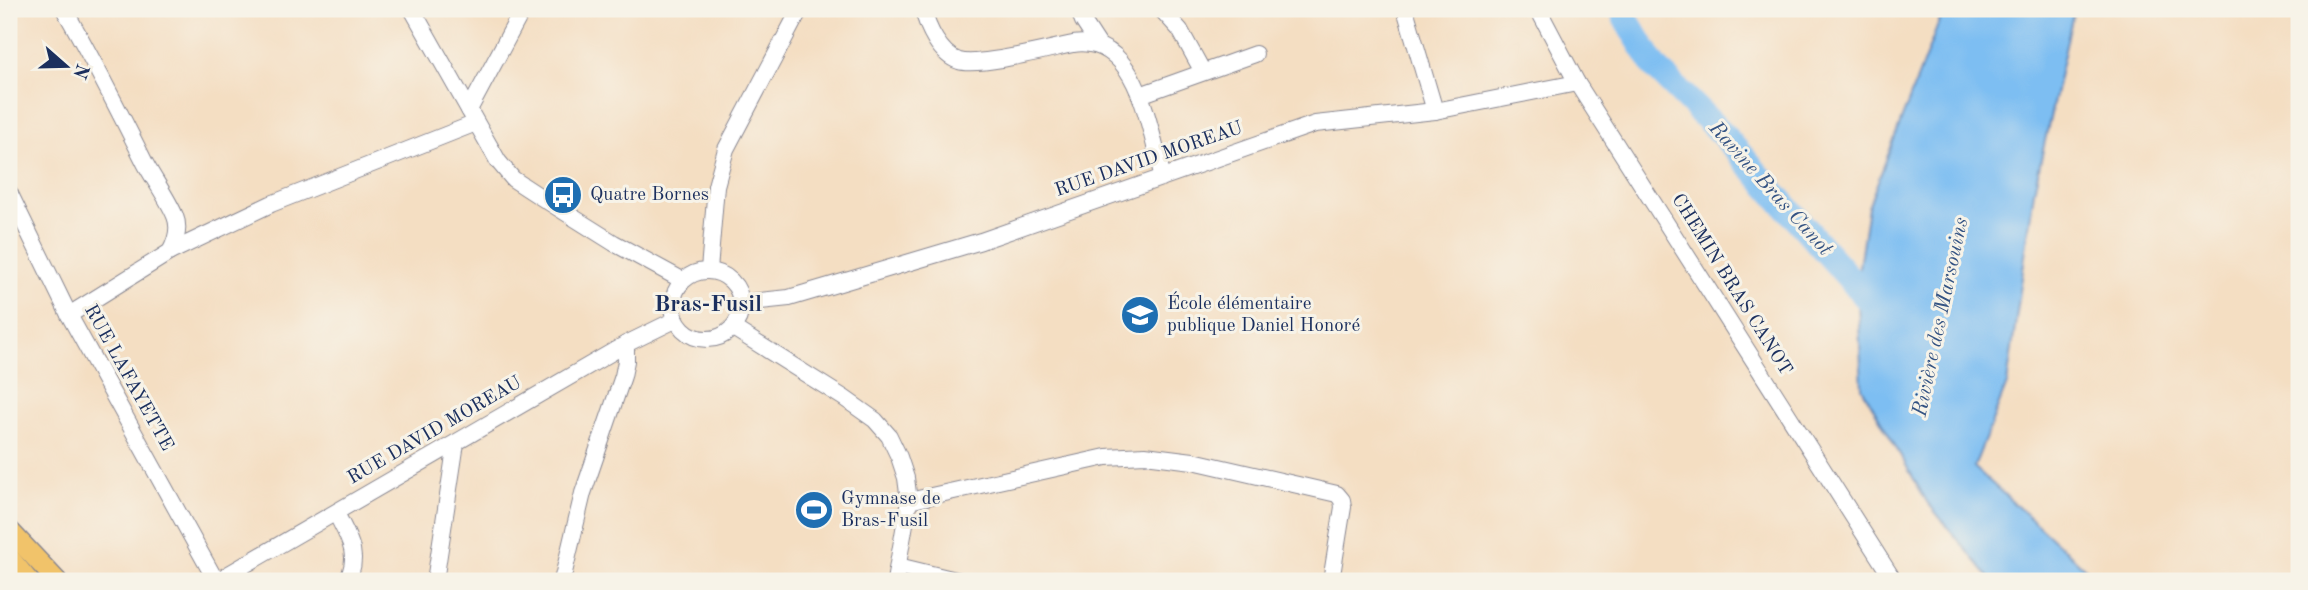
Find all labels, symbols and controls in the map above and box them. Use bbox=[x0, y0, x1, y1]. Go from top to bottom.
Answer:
north arrow bbox=[32, 32, 102, 102]
text: N bbox=[68, 61, 91, 81]
water label: Ravine Bras Canot bbox=[1704, 117, 1836, 260]
street label: RUE DAVID MOREAU bbox=[1053, 119, 1245, 201]
bus stop icon: Quatre Bornes bbox=[542, 174, 584, 216]
place label: Quatre Bornes bbox=[590, 186, 709, 205]
street label: CHEMIN BRAS CANOT bbox=[1667, 191, 1795, 379]
water label: Rivière des Marsouins bbox=[1909, 215, 1972, 419]
place label: École élémentaire publique Daniel Honoré bbox=[1167, 291, 1360, 336]
district label: Bras-Fusil bbox=[654, 293, 762, 316]
school or university icon: École élémentaire publique Daniel Honoré bbox=[1119, 294, 1161, 336]
street label: RUE LAFAYETTE bbox=[80, 302, 176, 454]
street label: RUE DAVID MOREAU bbox=[345, 373, 525, 489]
sports icon: Gymnase de Bras-Fusil bbox=[793, 489, 835, 531]
place label: Gymnase de Bras-Fusil bbox=[841, 490, 940, 531]

